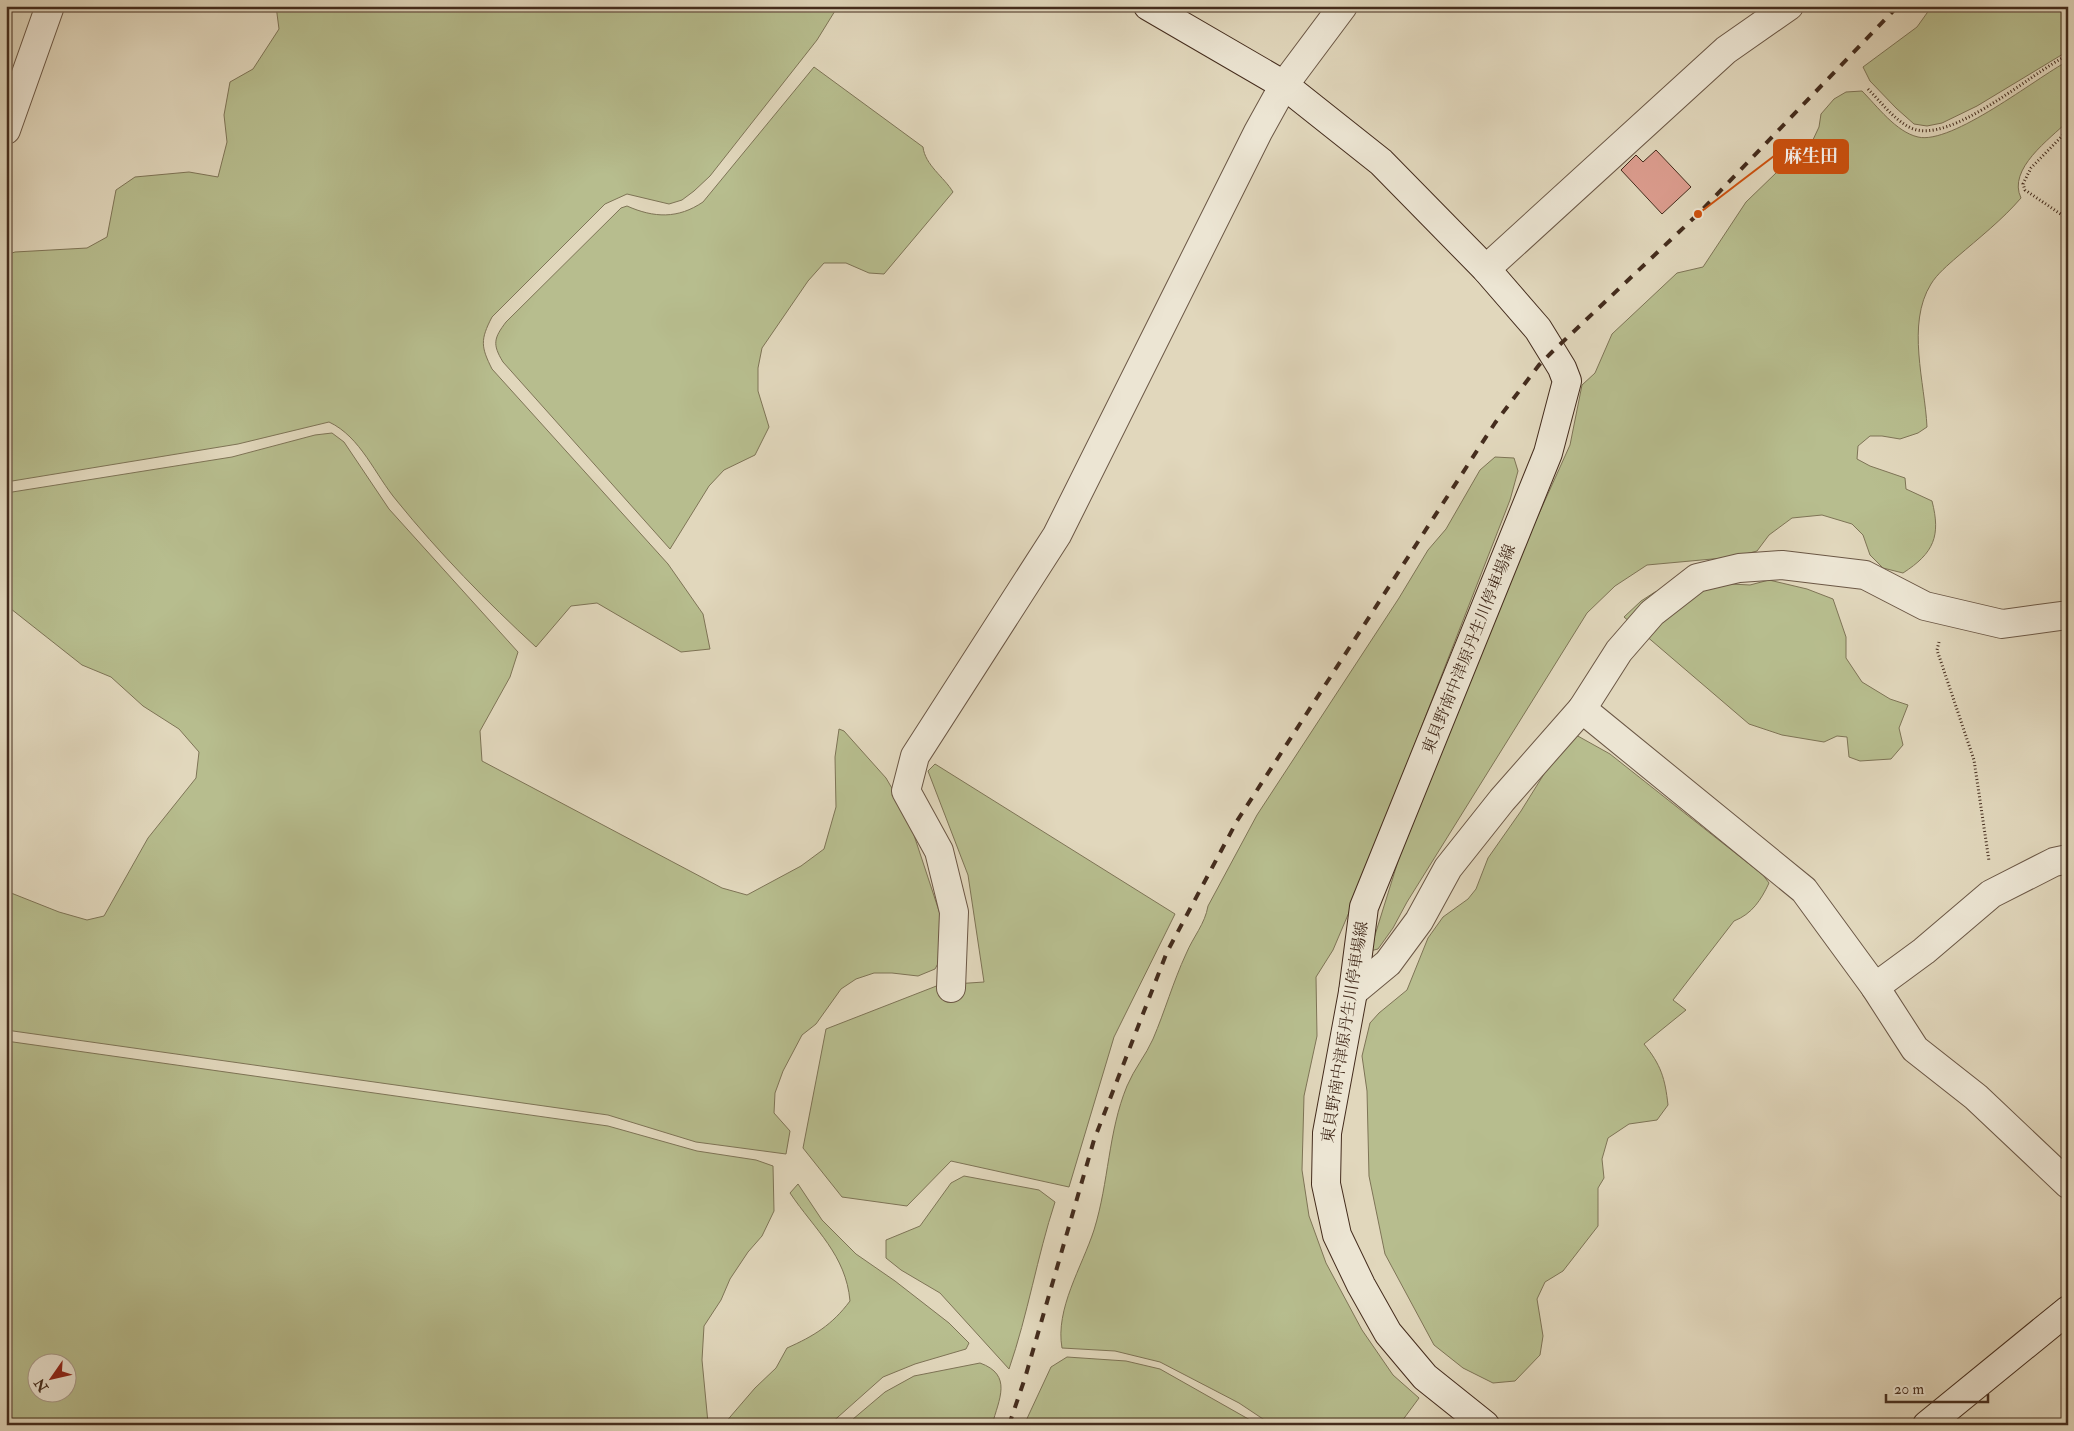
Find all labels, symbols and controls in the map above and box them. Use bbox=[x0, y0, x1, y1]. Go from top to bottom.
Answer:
callout: 麻生田 bbox=[1774, 140, 1848, 173]
text: 麻生田 bbox=[1784, 145, 1838, 168]
street label: 東貝野南中津原丹生川停車場線 bbox=[1418, 541, 1520, 757]
street label: 東貝野南中津原丹生川停車場線 bbox=[1318, 920, 1372, 1144]
north arrow bbox=[28, 1354, 78, 1404]
scale bar bbox=[1886, 1371, 1989, 1403]
text: N bbox=[31, 1375, 53, 1396]
text: 20 m bbox=[1894, 1380, 1924, 1399]

